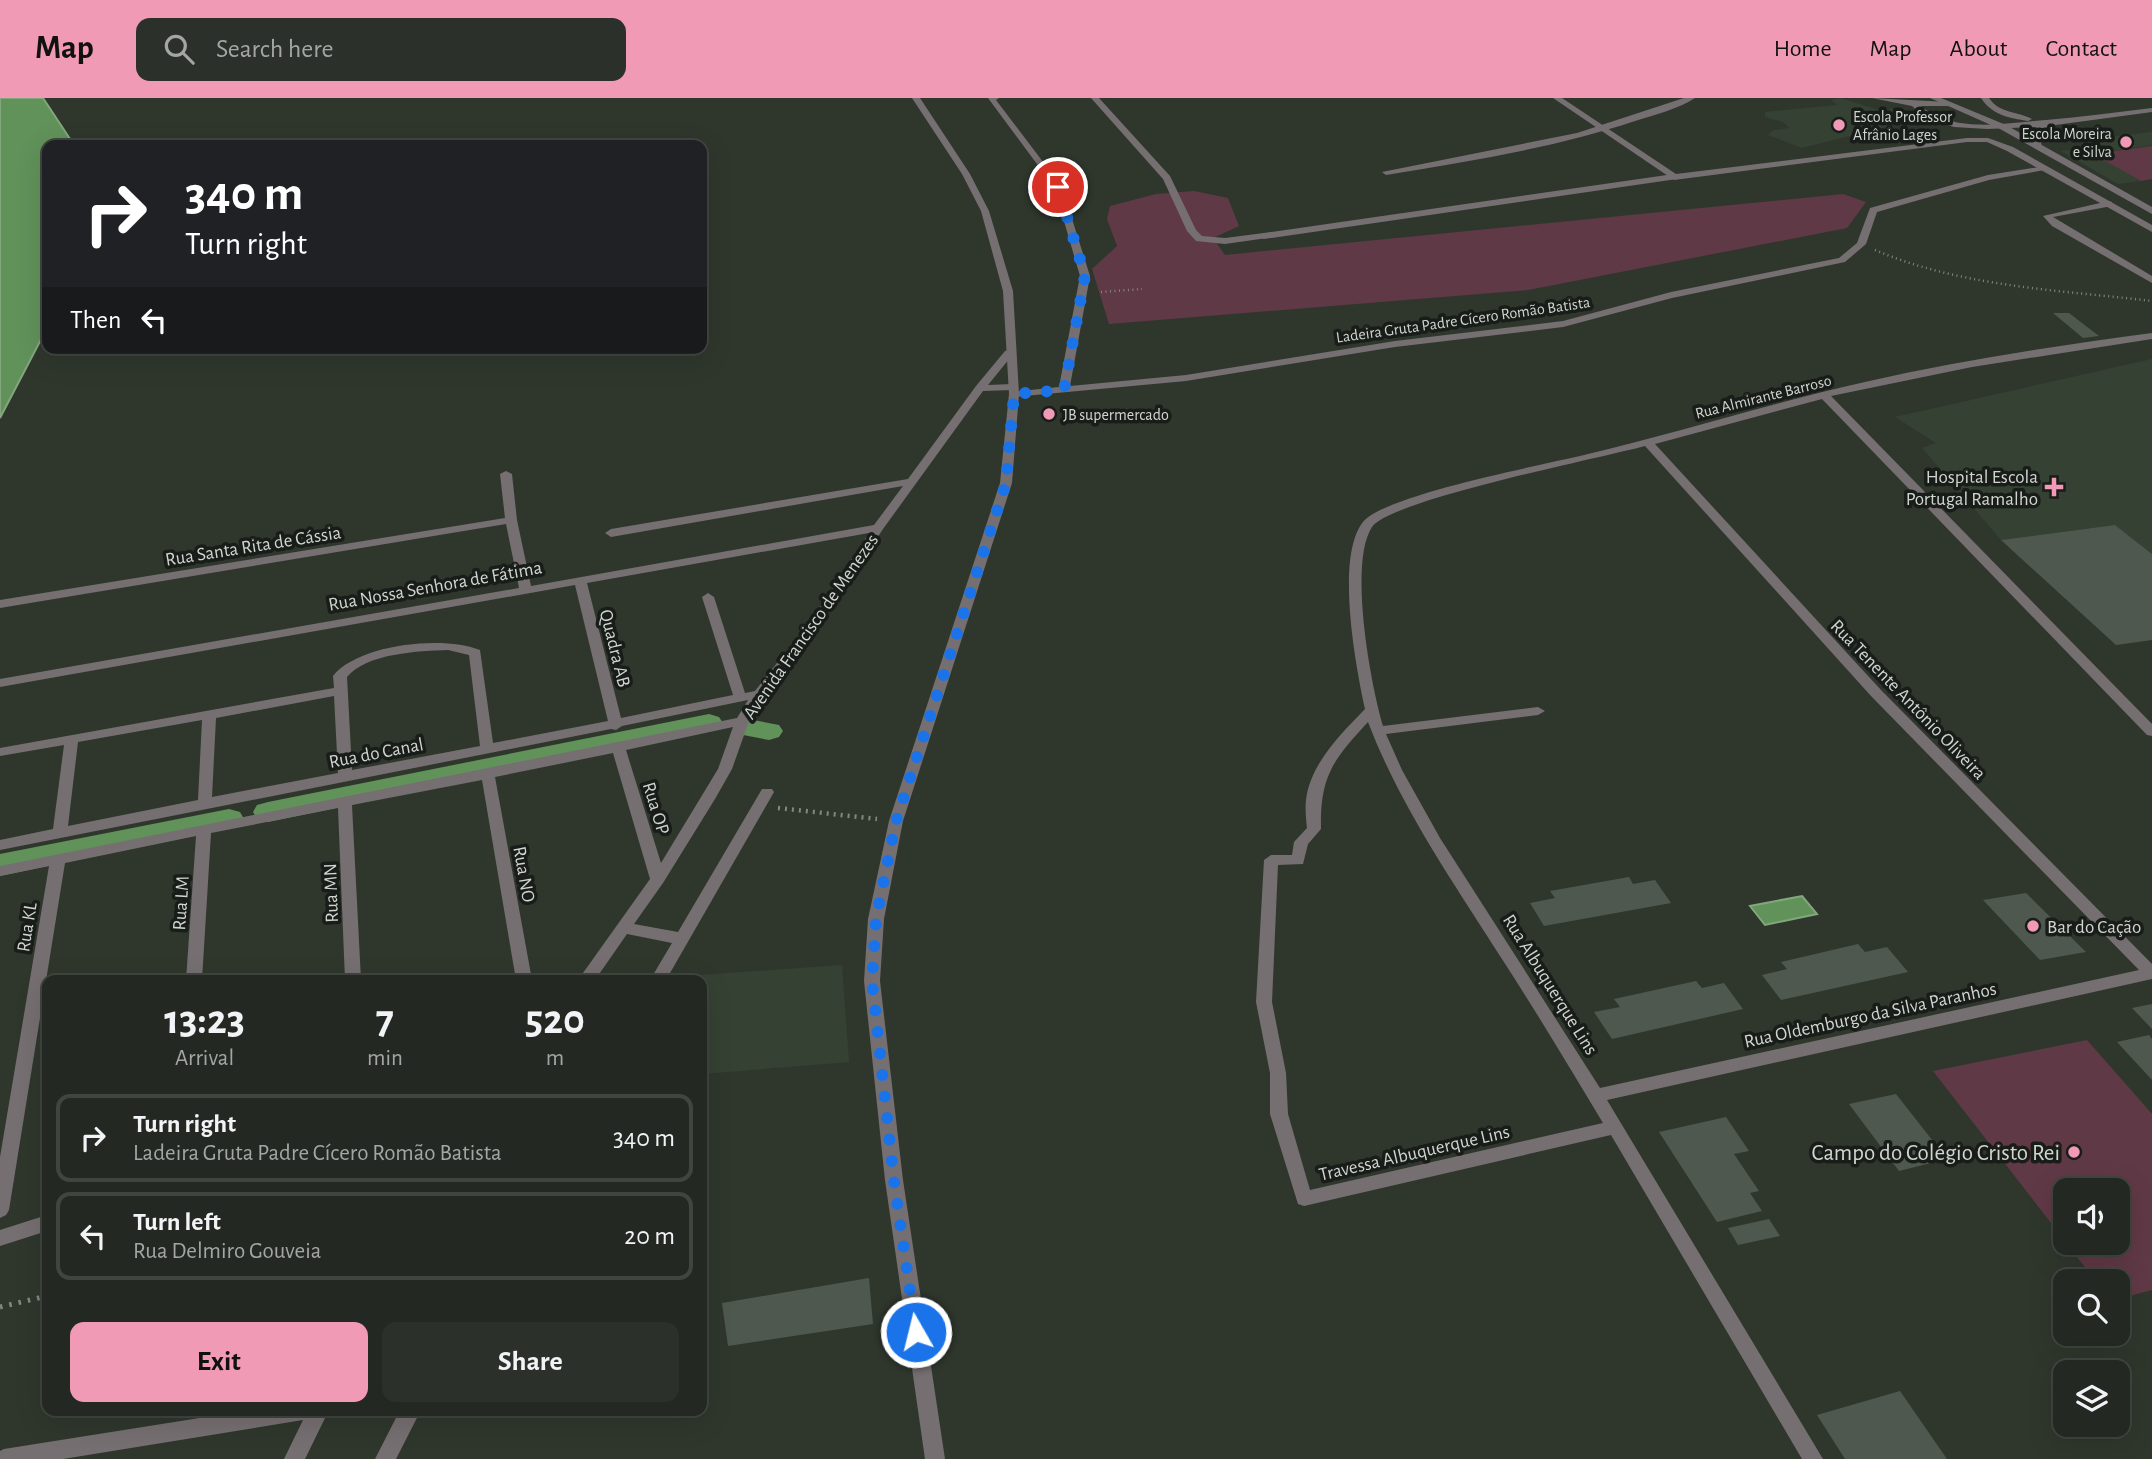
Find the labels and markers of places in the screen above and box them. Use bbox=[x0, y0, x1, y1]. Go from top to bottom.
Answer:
place label: Escola Professor Afrânio Lages bbox=[1853, 109, 1953, 143]
marker: Escola Professor Afrânio Lages bbox=[1831, 117, 1847, 133]
place label: Escola Moreira e Silva bbox=[2022, 126, 2112, 160]
marker: Escola Moreira e Silva bbox=[2118, 134, 2134, 150]
pin bbox=[1028, 157, 1088, 217]
marker: JB supermercado bbox=[1041, 406, 1057, 422]
place label: JB supermercado bbox=[1063, 407, 1169, 423]
place label: Hospital Escola Portugal Ramalho bbox=[1906, 468, 2038, 509]
marker: Hospital Escola Portugal Ramalho bbox=[2044, 477, 2064, 497]
marker: Bar do Cação bbox=[2025, 918, 2041, 934]
place label: Bar do Cação bbox=[2047, 918, 2141, 937]
place label: Campo do Colégio Cristo Rei bbox=[1812, 1142, 2060, 1165]
marker: Campo do Colégio Cristo Rei bbox=[2066, 1144, 2082, 1160]

